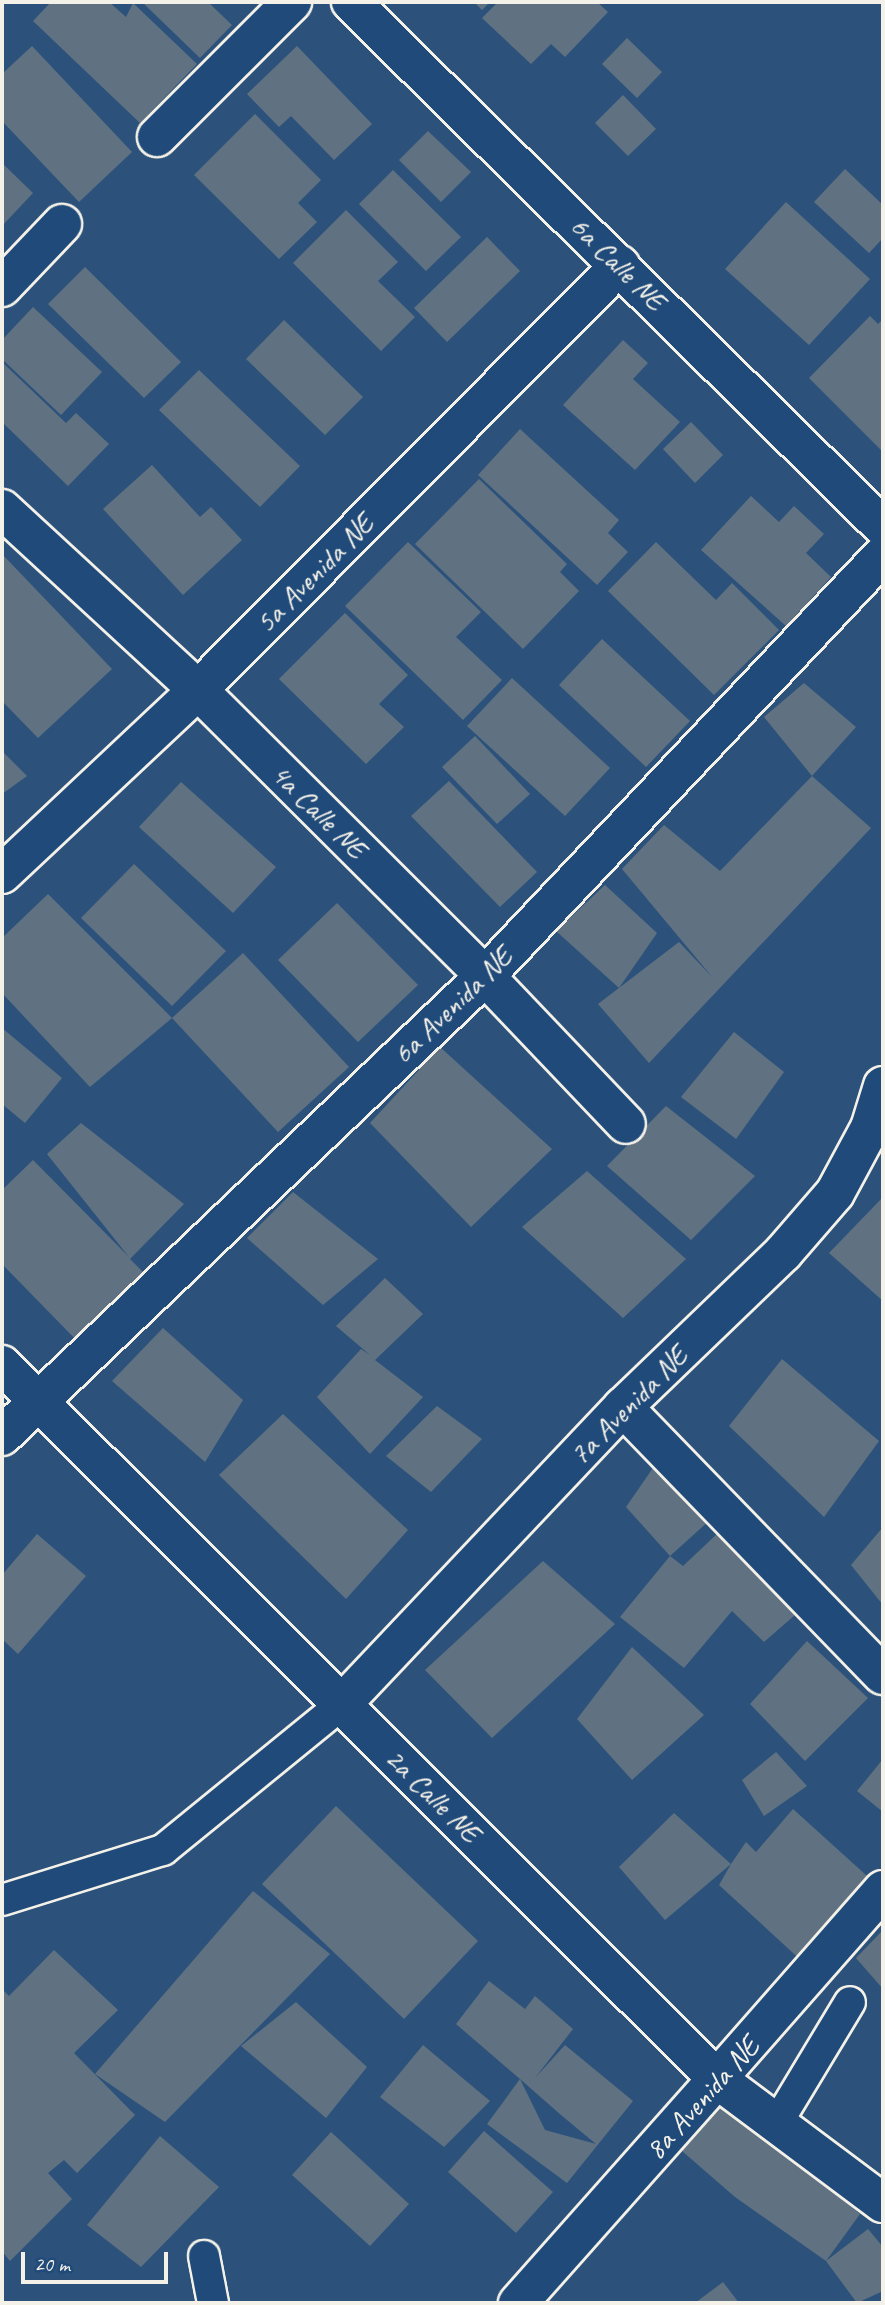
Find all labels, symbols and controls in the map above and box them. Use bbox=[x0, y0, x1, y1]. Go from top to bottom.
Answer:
street label: 6a Calle NE bbox=[562, 207, 674, 319]
street label: 5a Avenida NE bbox=[247, 506, 381, 640]
street label: 4a Calle NE bbox=[263, 755, 375, 867]
street label: 6a Avenida NE bbox=[385, 939, 519, 1071]
street label: 7a Avenida NE bbox=[561, 1338, 695, 1472]
street label: 2a Calle NE bbox=[377, 1739, 489, 1851]
street label: 8a Avenida NE bbox=[638, 2029, 766, 2167]
scale bar bbox=[24, 2238, 172, 2282]
text: 20 m bbox=[34, 2251, 70, 2277]

